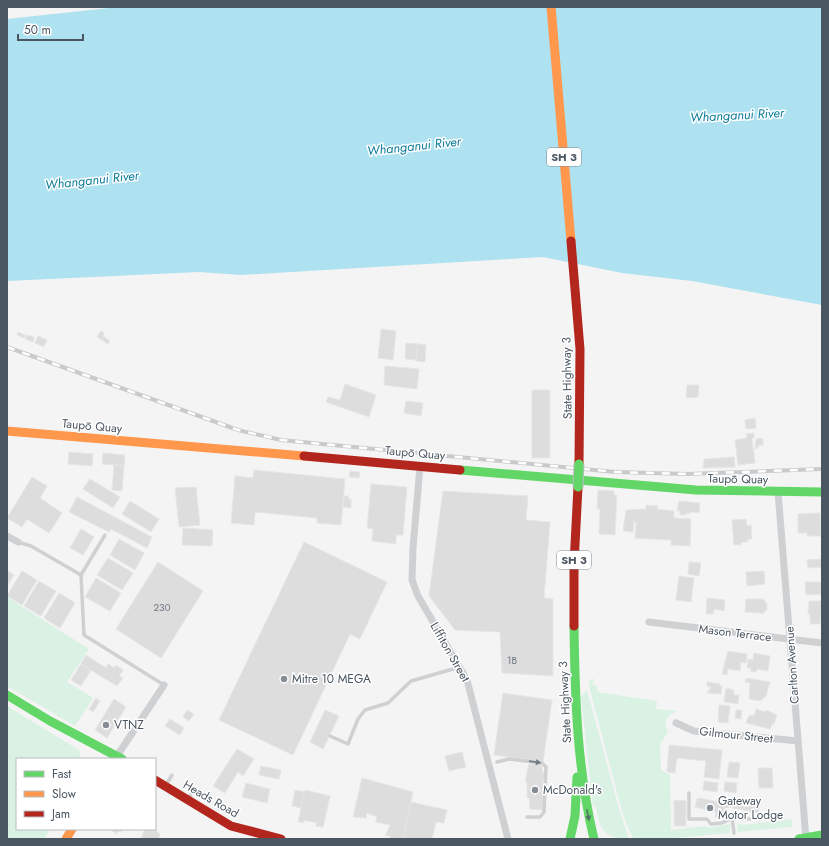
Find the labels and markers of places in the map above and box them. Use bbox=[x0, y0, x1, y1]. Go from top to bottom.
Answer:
place label: Mitre 10 MEGA bbox=[292, 670, 371, 688]
marker: Mitre 10 MEGA bbox=[279, 674, 289, 684]
place label: VTNZ bbox=[114, 716, 144, 734]
marker: VTNZ bbox=[101, 720, 111, 730]
place label: McDonald's bbox=[543, 781, 602, 799]
marker: McDonald's bbox=[530, 785, 540, 795]
place label: Gateway Motor Lodge bbox=[718, 792, 783, 824]
marker: Gateway Motor Lodge bbox=[705, 803, 715, 813]

